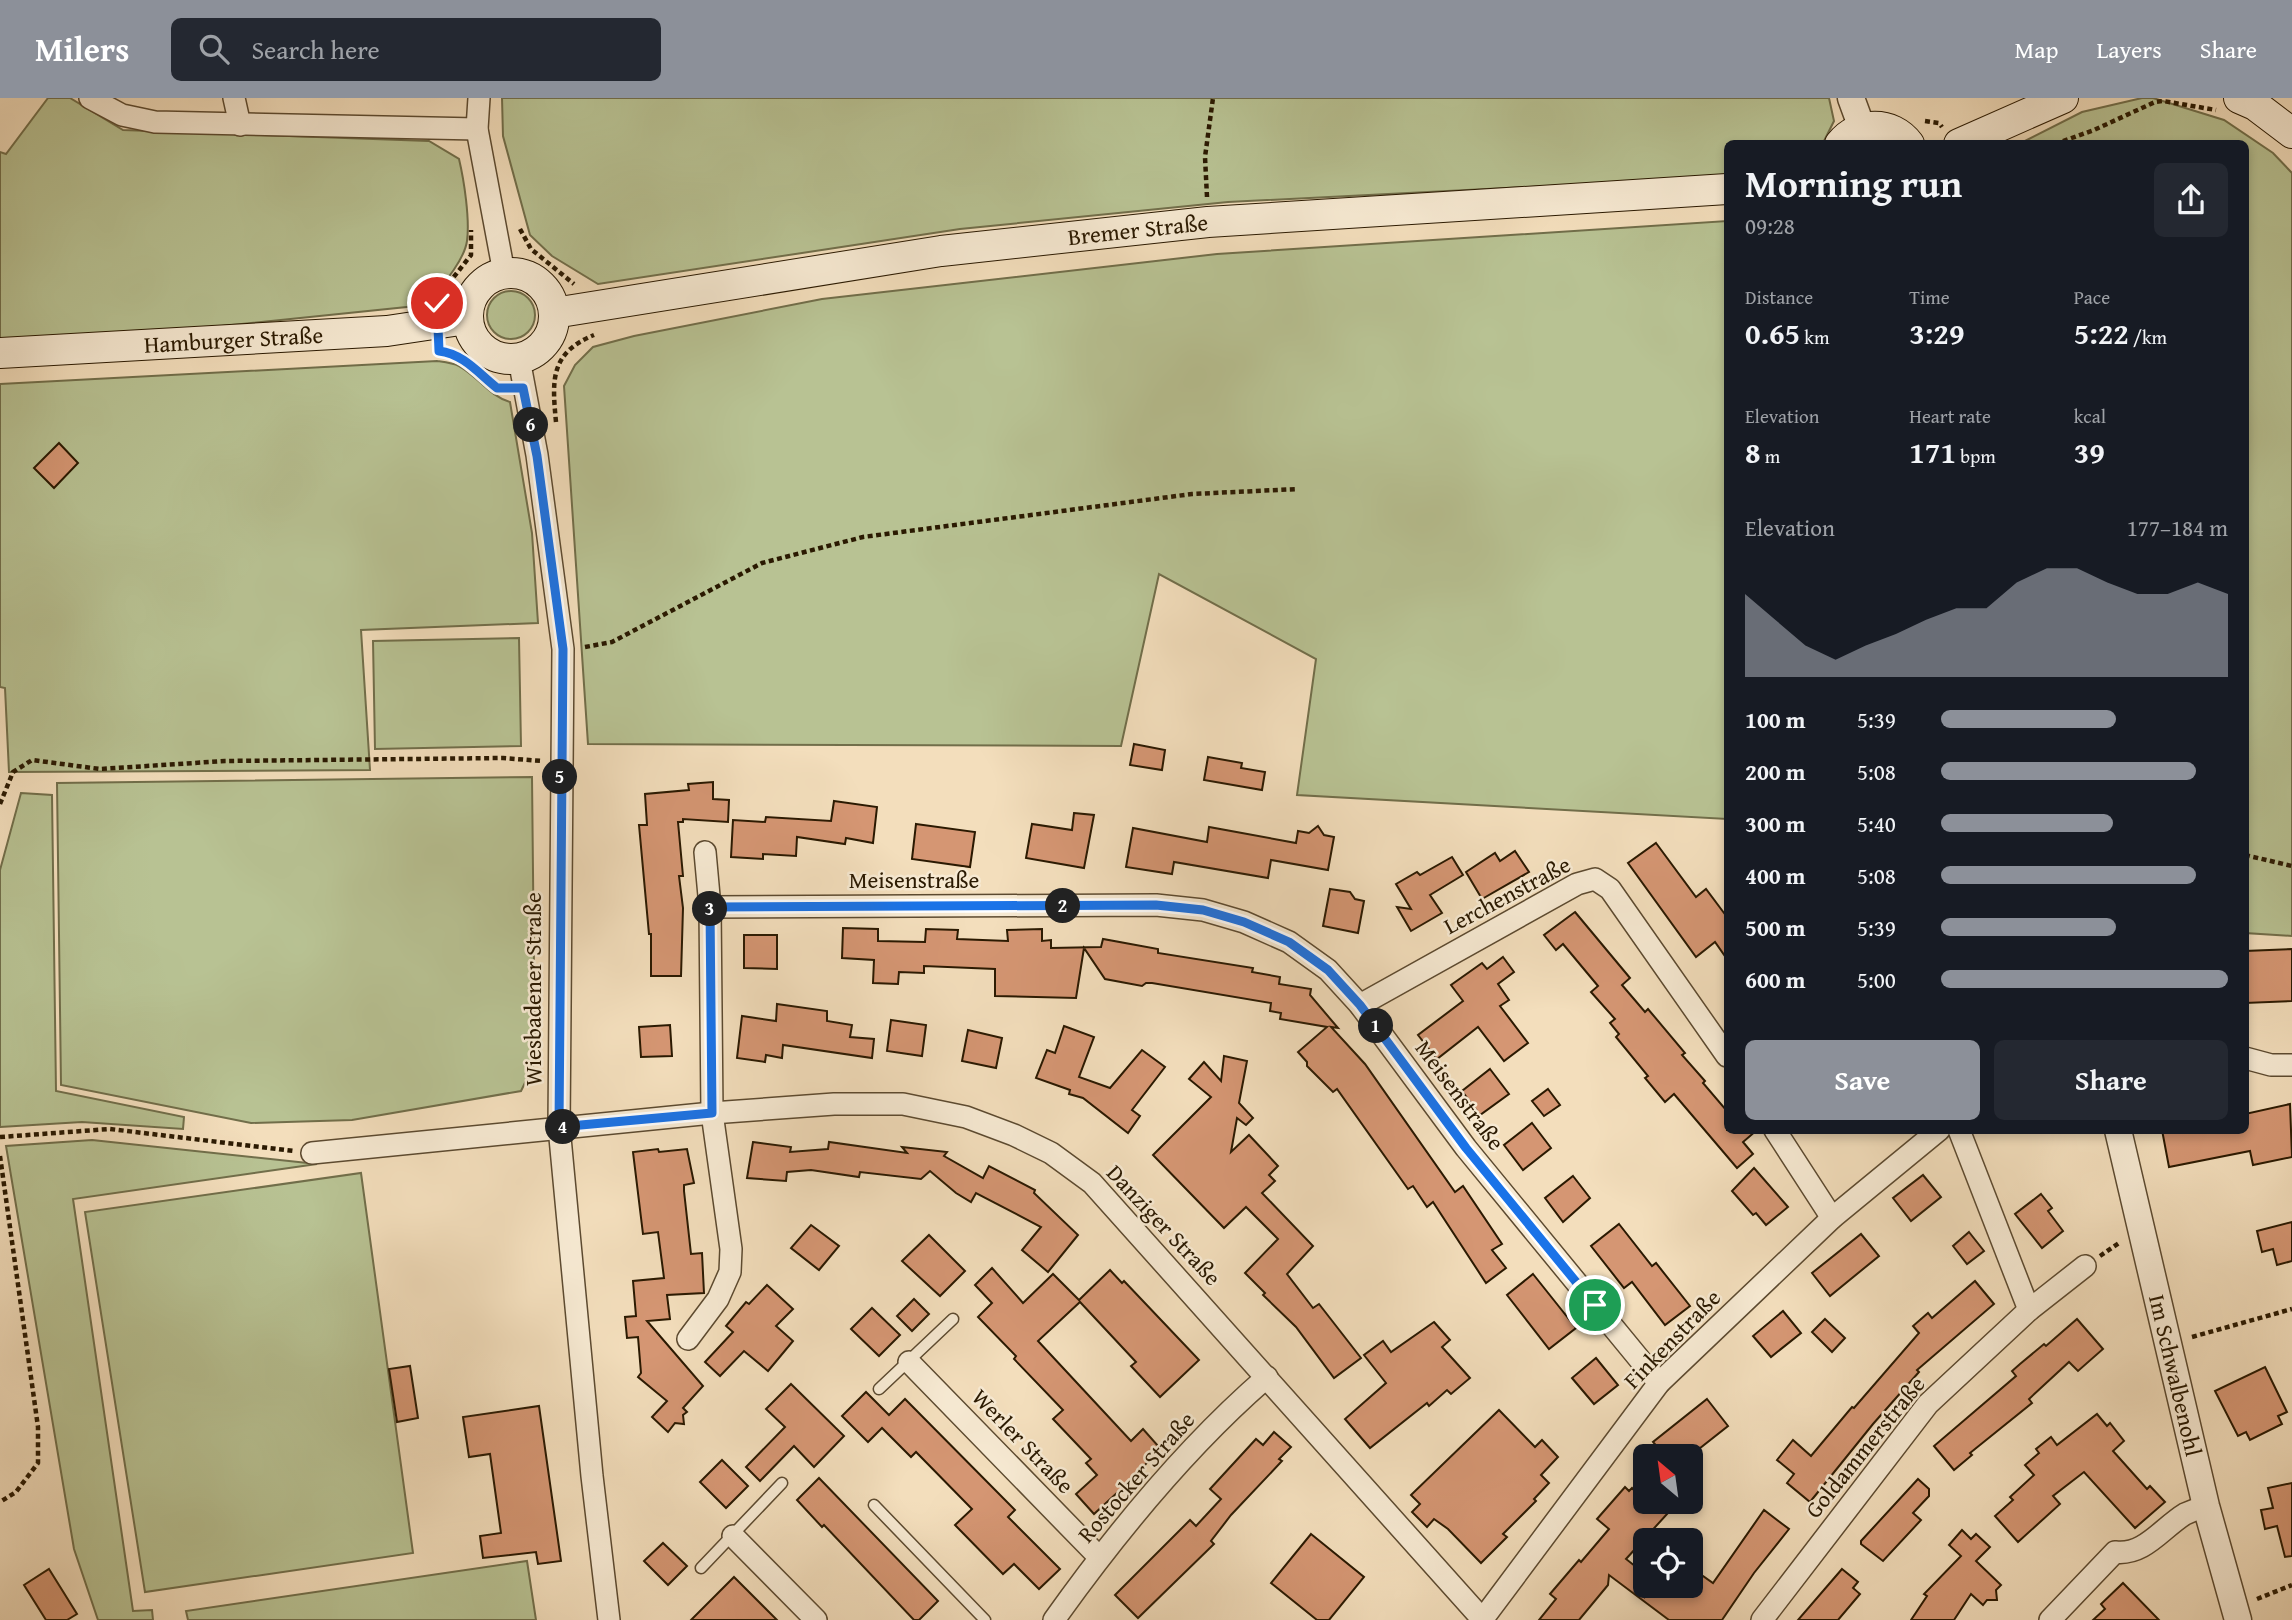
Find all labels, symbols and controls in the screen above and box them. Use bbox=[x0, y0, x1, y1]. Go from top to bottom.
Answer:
search box bbox=[171, 18, 661, 81]
text: Milers bbox=[35, 25, 129, 73]
icon: search bbox=[195, 30, 233, 68]
text: Search here bbox=[251, 30, 380, 69]
text: Map bbox=[2015, 32, 2058, 67]
text: Layers bbox=[2096, 32, 2162, 67]
text: Share bbox=[2200, 32, 2257, 67]
text: Morning run bbox=[1745, 155, 1962, 211]
button: share bbox=[2154, 163, 2228, 237]
street label: Bremer Straße bbox=[1066, 205, 1210, 253]
text: 09:28 bbox=[1745, 209, 1795, 242]
pin bbox=[407, 273, 467, 333]
text: Distance bbox=[1745, 283, 1813, 311]
text: Time bbox=[1909, 283, 1950, 311]
text: Pace bbox=[2074, 283, 2110, 311]
icon: check bbox=[418, 284, 456, 322]
text: 0.65 bbox=[1745, 311, 1800, 355]
text: 3:29 bbox=[1909, 311, 1964, 355]
text: 5:22 bbox=[2074, 311, 2129, 355]
street label: Hamburger Straße bbox=[143, 318, 324, 361]
text: km bbox=[1800, 323, 1829, 351]
text: /km bbox=[2129, 323, 2167, 351]
text: Elevation bbox=[1745, 402, 1819, 430]
text: Heart rate bbox=[1909, 402, 1991, 430]
text: kcal bbox=[2074, 402, 2106, 430]
pin: 6 bbox=[514, 408, 548, 442]
text: 6 bbox=[526, 410, 535, 438]
text: 8 bbox=[1745, 430, 1761, 474]
text: 171 bbox=[1909, 430, 1956, 474]
text: 39 bbox=[2074, 430, 2105, 474]
text: m bbox=[1761, 442, 1780, 470]
text: bpm bbox=[1956, 442, 1996, 470]
text: Elevation bbox=[1745, 511, 1835, 544]
text: 177–184 m bbox=[2127, 511, 2228, 544]
text: 100 m bbox=[1745, 703, 1806, 736]
text: 5:39 bbox=[1857, 703, 1896, 736]
text: 200 m bbox=[1745, 755, 1806, 788]
text: 5:08 bbox=[1857, 755, 1896, 788]
pin: 5 bbox=[542, 760, 578, 794]
text: 5 bbox=[555, 762, 564, 790]
text: 300 m bbox=[1745, 807, 1806, 840]
text: 5:40 bbox=[1857, 807, 1896, 840]
street label: Lerchenstraße bbox=[1438, 847, 1576, 942]
text: 400 m bbox=[1745, 859, 1806, 892]
text: 5:08 bbox=[1857, 859, 1896, 892]
street label: Meisenstraße bbox=[849, 863, 979, 896]
pin: 2 bbox=[1046, 888, 1080, 924]
text: 2 bbox=[1058, 891, 1067, 919]
street label: Wiesbadener Straße bbox=[516, 892, 549, 1086]
pin: 3 bbox=[692, 892, 728, 926]
text: 3 bbox=[705, 894, 714, 922]
text: 500 m bbox=[1745, 911, 1806, 944]
text: 5:39 bbox=[1857, 911, 1896, 944]
text: 600 m bbox=[1745, 963, 1806, 996]
text: 5:00 bbox=[1857, 963, 1896, 996]
pin: 1 bbox=[1358, 1009, 1394, 1044]
text: 1 bbox=[1371, 1011, 1380, 1039]
street label: Meisenstraße bbox=[1408, 1033, 1513, 1157]
button: Save bbox=[1745, 1040, 1980, 1120]
button: Share bbox=[1994, 1040, 2228, 1120]
pin: 4 bbox=[546, 1110, 580, 1144]
text: 4 bbox=[558, 1112, 567, 1140]
street label: Danziger Straße bbox=[1100, 1157, 1229, 1293]
pin bbox=[1565, 1275, 1625, 1335]
street label: Finkenstraße bbox=[1616, 1281, 1728, 1396]
icon: arrive bbox=[1576, 1286, 1614, 1324]
street label: Im Schwalbenohl bbox=[2141, 1291, 2211, 1459]
street label: Goldammerstraße bbox=[1797, 1369, 1932, 1525]
street label: Werler Straße bbox=[965, 1381, 1082, 1500]
street label: Rostocker Straße bbox=[1069, 1404, 1202, 1549]
north arrow bbox=[1633, 1444, 1703, 1514]
map controls bbox=[1633, 1444, 1703, 1598]
button: locate bbox=[1633, 1528, 1703, 1598]

